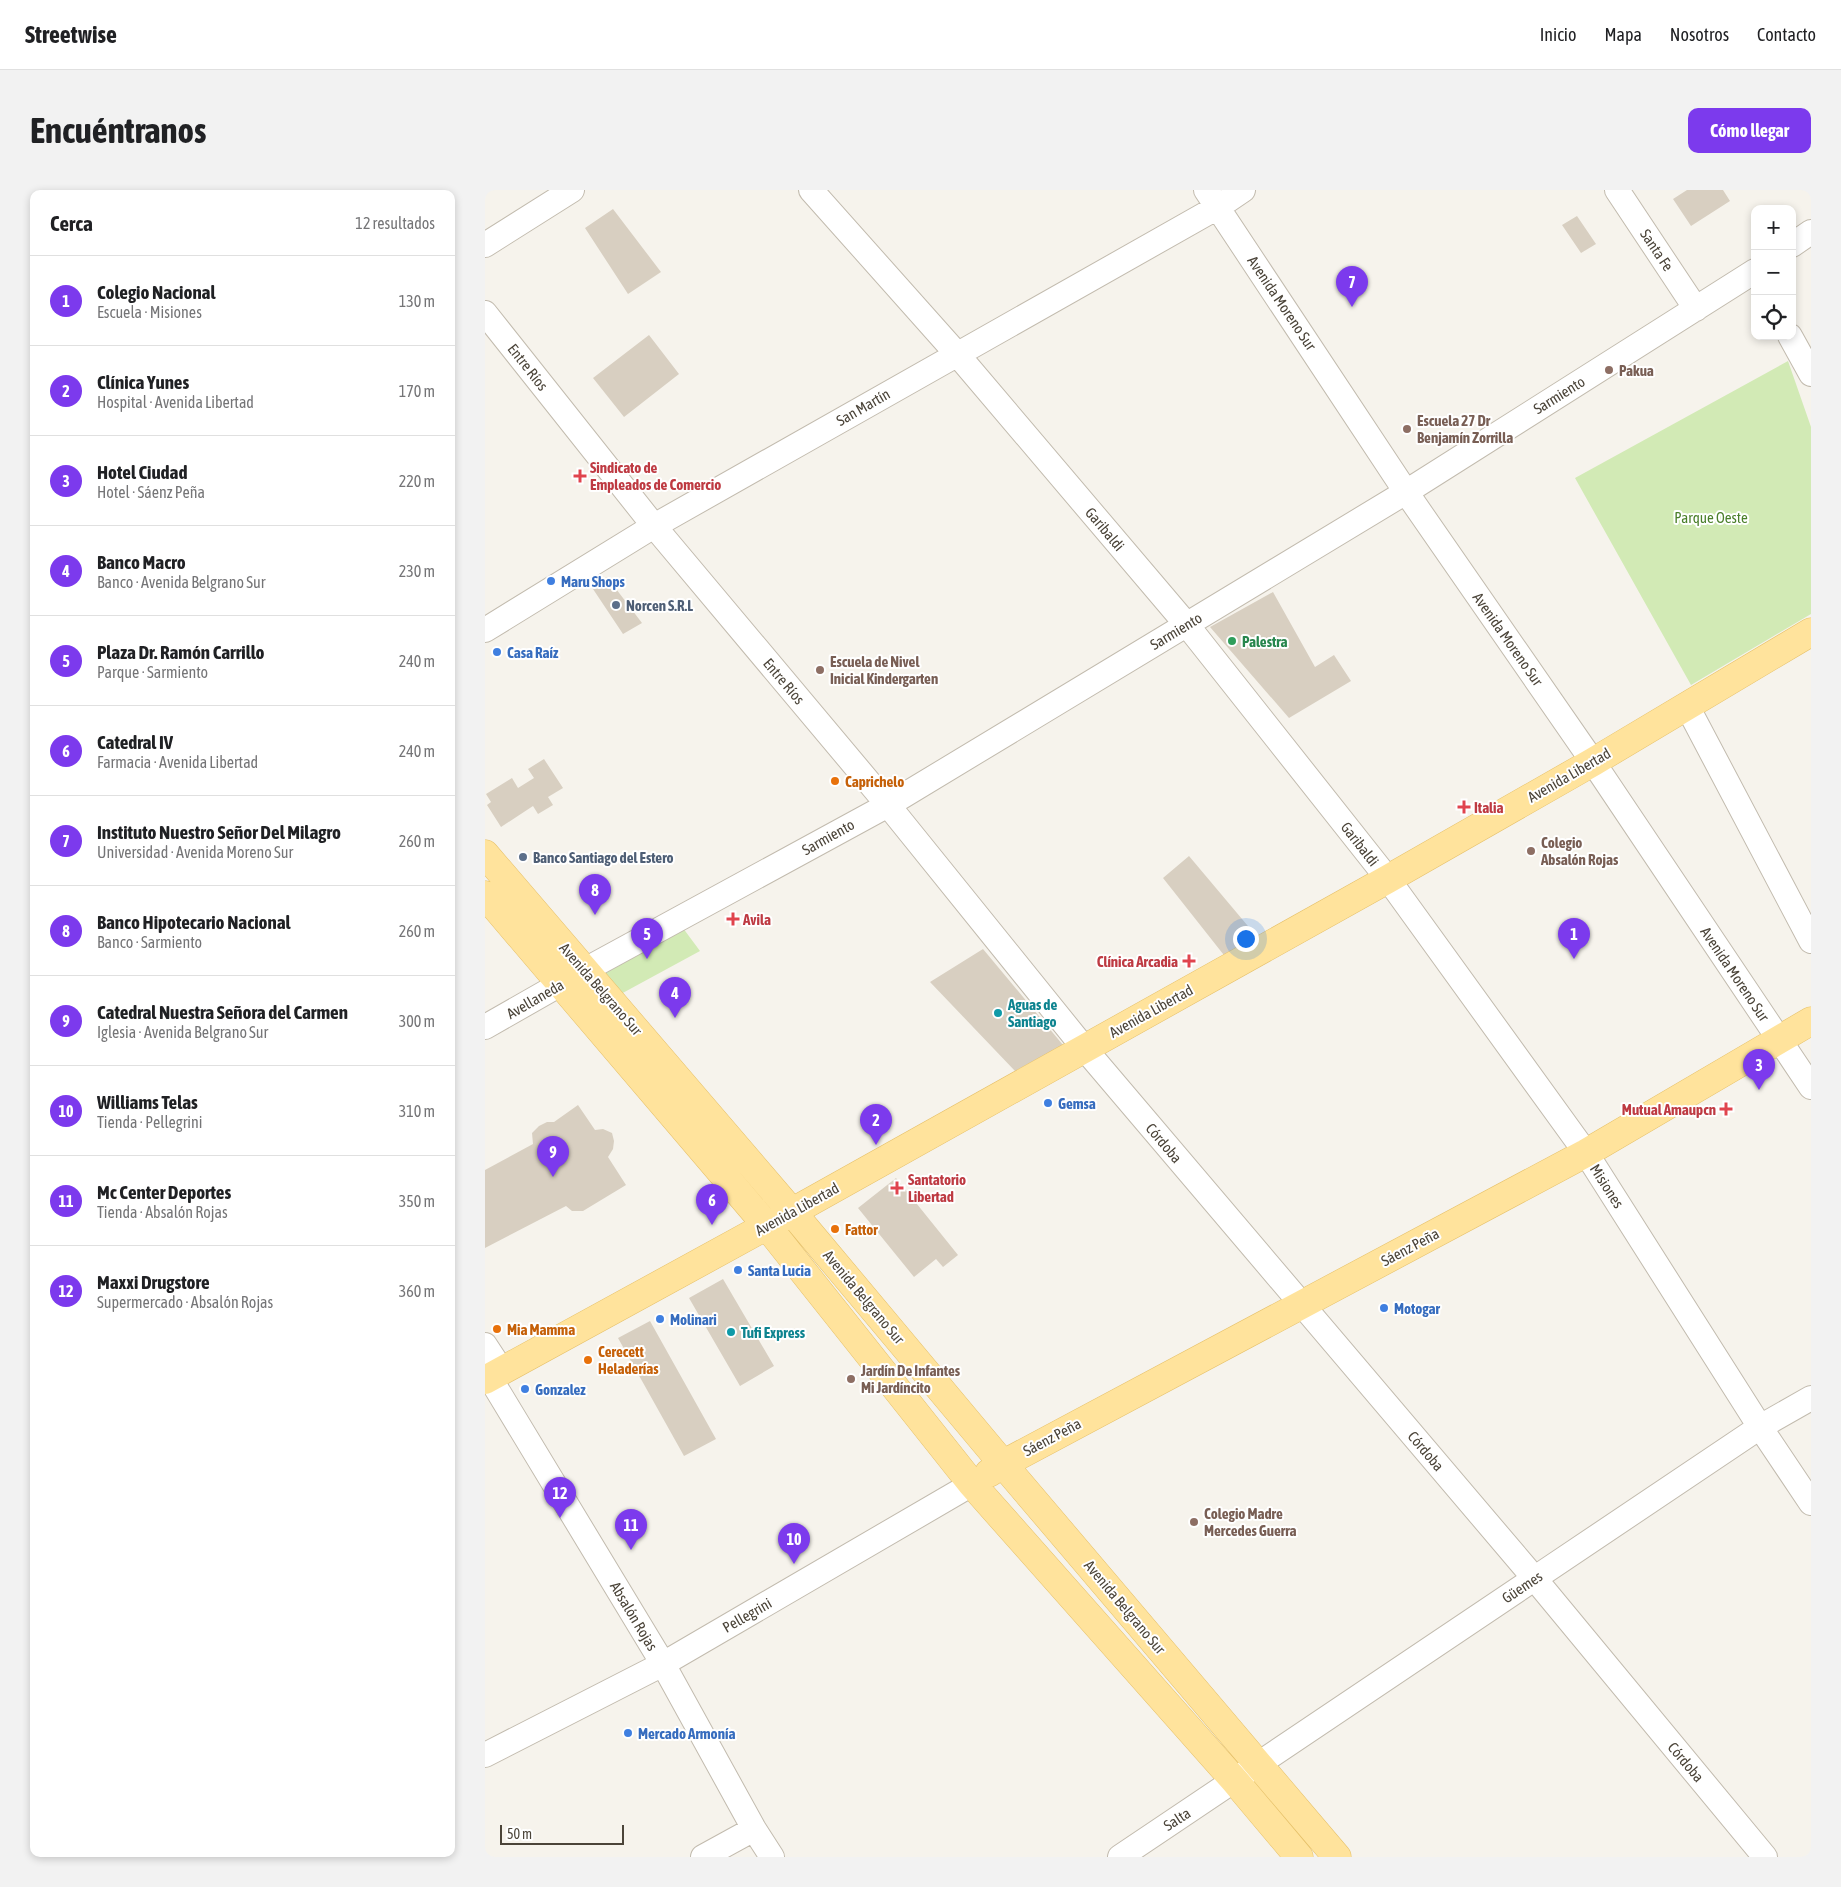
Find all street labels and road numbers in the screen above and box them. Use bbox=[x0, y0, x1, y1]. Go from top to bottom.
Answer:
street label: Santa Fe bbox=[1637, 226, 1677, 274]
street label: Avenida Moreno Sur bbox=[1244, 253, 1320, 354]
street label: Entre Ríos bbox=[505, 340, 551, 394]
street label: Sarmiento bbox=[1530, 373, 1588, 417]
street label: San Martín bbox=[833, 385, 893, 429]
street label: Garibaldi bbox=[1082, 504, 1128, 554]
street label: Avenida Moreno Sur bbox=[1470, 589, 1547, 689]
street label: Sarmiento bbox=[1147, 609, 1205, 653]
street label: Entre Ríos bbox=[760, 655, 808, 707]
street label: Avenida Libertad bbox=[1525, 744, 1613, 806]
street label: Sarmiento bbox=[799, 816, 857, 858]
street label: Garibaldi bbox=[1338, 819, 1382, 869]
street label: Avenida Moreno Sur bbox=[1697, 924, 1773, 1025]
street label: Avenida Belgrano Sur bbox=[556, 939, 646, 1039]
street label: Avellaneda bbox=[503, 976, 567, 1022]
street label: Avenida Libertad bbox=[1106, 981, 1196, 1041]
street label: Córdoba bbox=[1143, 1120, 1185, 1166]
street label: Misiones bbox=[1587, 1161, 1627, 1211]
street label: Avenida Libertad bbox=[752, 1179, 842, 1239]
street label: Sáenz Peña bbox=[1378, 1225, 1442, 1269]
street label: Avenida Belgrano Sur bbox=[820, 1247, 908, 1348]
street label: Sáenz Peña bbox=[1020, 1415, 1084, 1459]
street label: Córdoba bbox=[1405, 1428, 1447, 1474]
street label: Avenida Belgrano Sur bbox=[1081, 1557, 1169, 1658]
street label: Güemes bbox=[1499, 1567, 1545, 1607]
street label: Absalón Rojas bbox=[607, 1579, 661, 1653]
street label: Pellegrini bbox=[720, 1594, 774, 1636]
street label: Córdoba bbox=[1665, 1739, 1707, 1785]
street label: Salta bbox=[1160, 1804, 1194, 1834]

